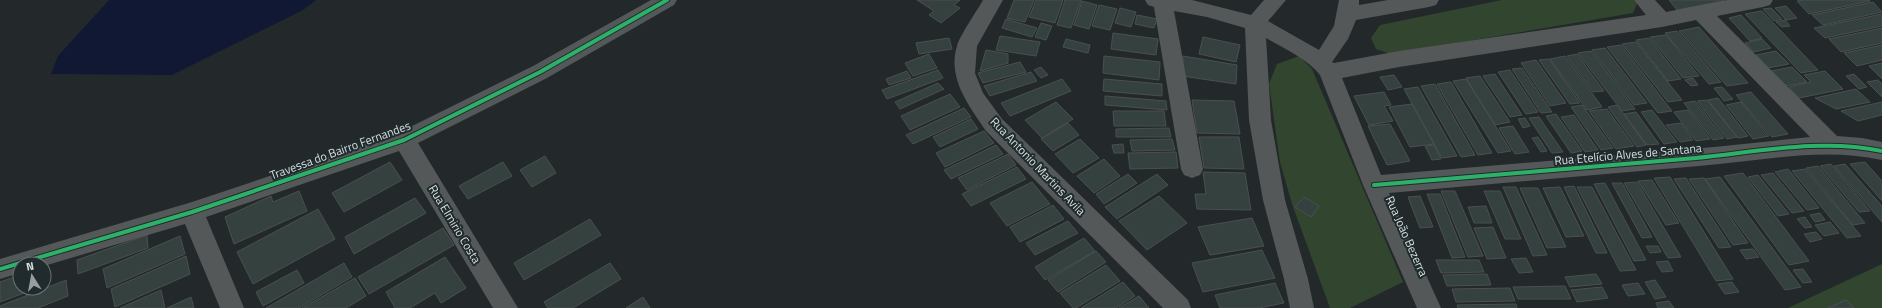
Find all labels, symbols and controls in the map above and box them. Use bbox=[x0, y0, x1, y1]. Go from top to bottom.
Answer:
street label: Rua Antonio Martins Avila bbox=[986, 112, 1090, 220]
street label: Travessa do Bairro Fernandes bbox=[267, 116, 413, 184]
street label: Rua Etelício Alves de Santana bbox=[1553, 138, 1703, 170]
street label: Rua Elmirio Costa bbox=[424, 181, 486, 267]
street label: Rua João Bezerra bbox=[1381, 193, 1433, 279]
north arrow bbox=[12, 256, 52, 296]
text: N bbox=[25, 258, 35, 275]

